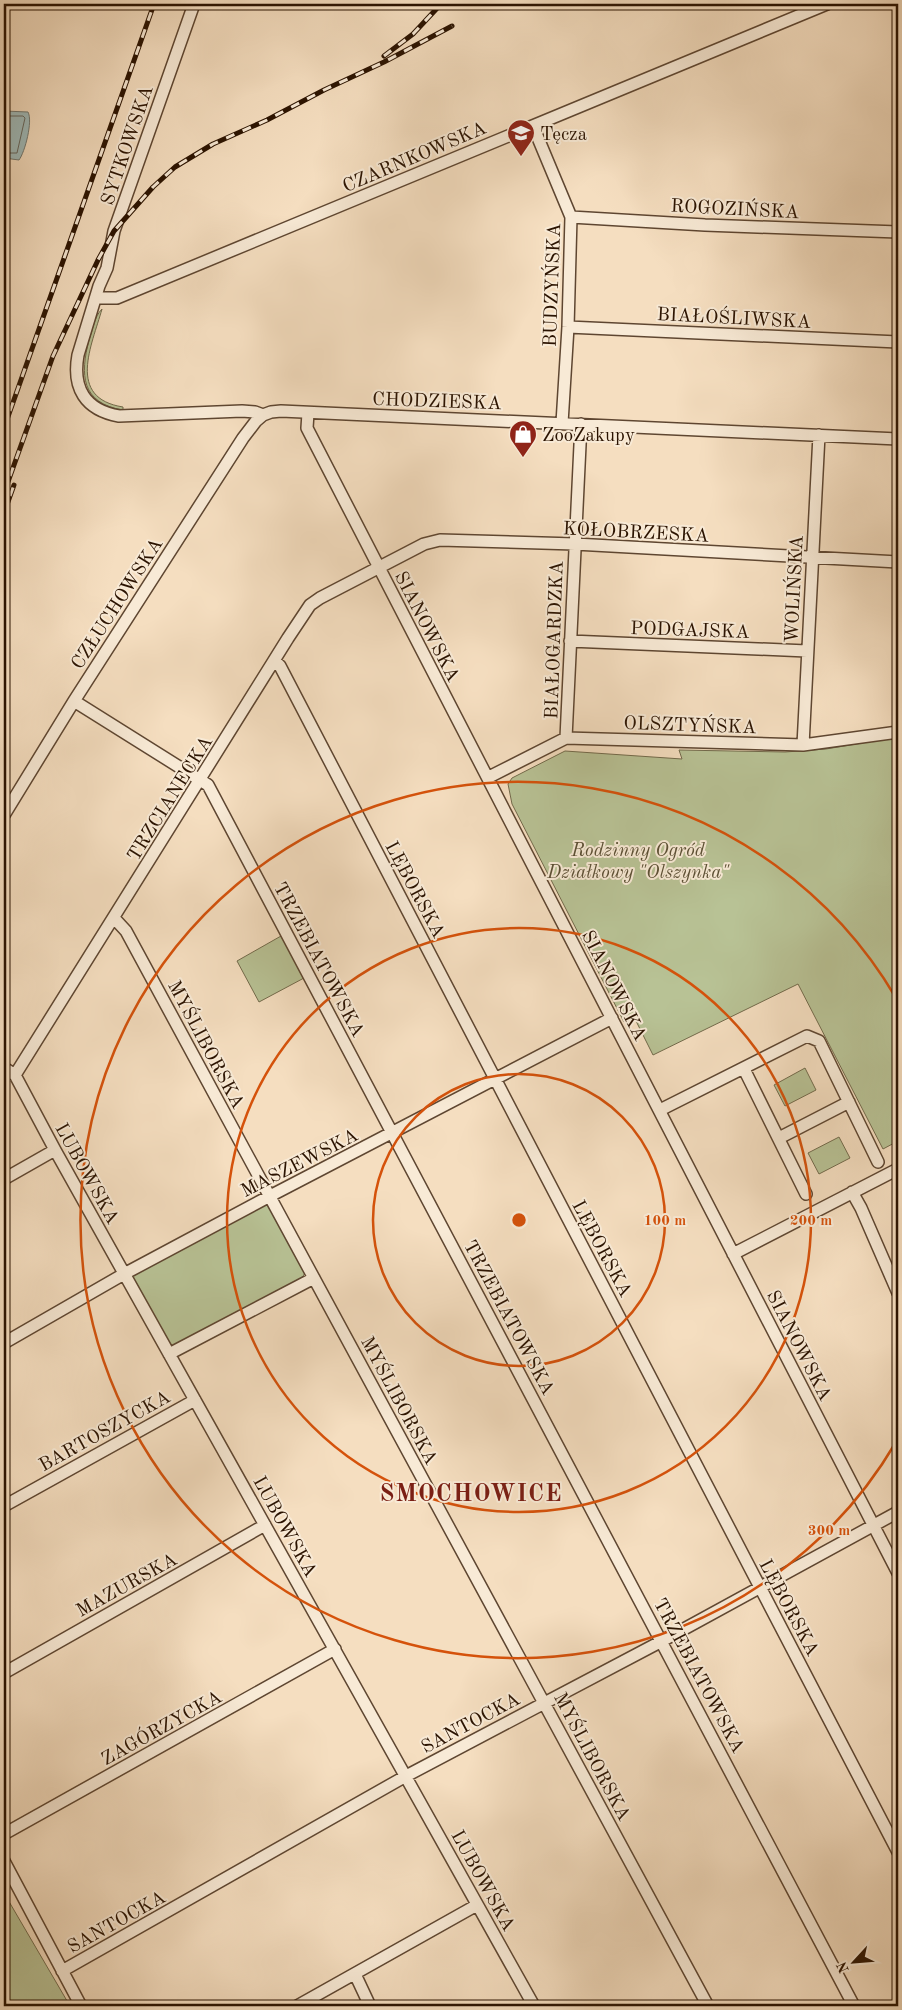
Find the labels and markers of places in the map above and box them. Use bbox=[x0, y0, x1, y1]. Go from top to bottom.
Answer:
school or university icon: Tęcza bbox=[506, 118, 536, 157]
place label: Tęcza bbox=[540, 126, 588, 145]
shop icon: ZooZakupy bbox=[508, 419, 538, 458]
place label: ZooZakupy bbox=[542, 427, 635, 446]
centre of rings bbox=[510, 1211, 528, 1229]

